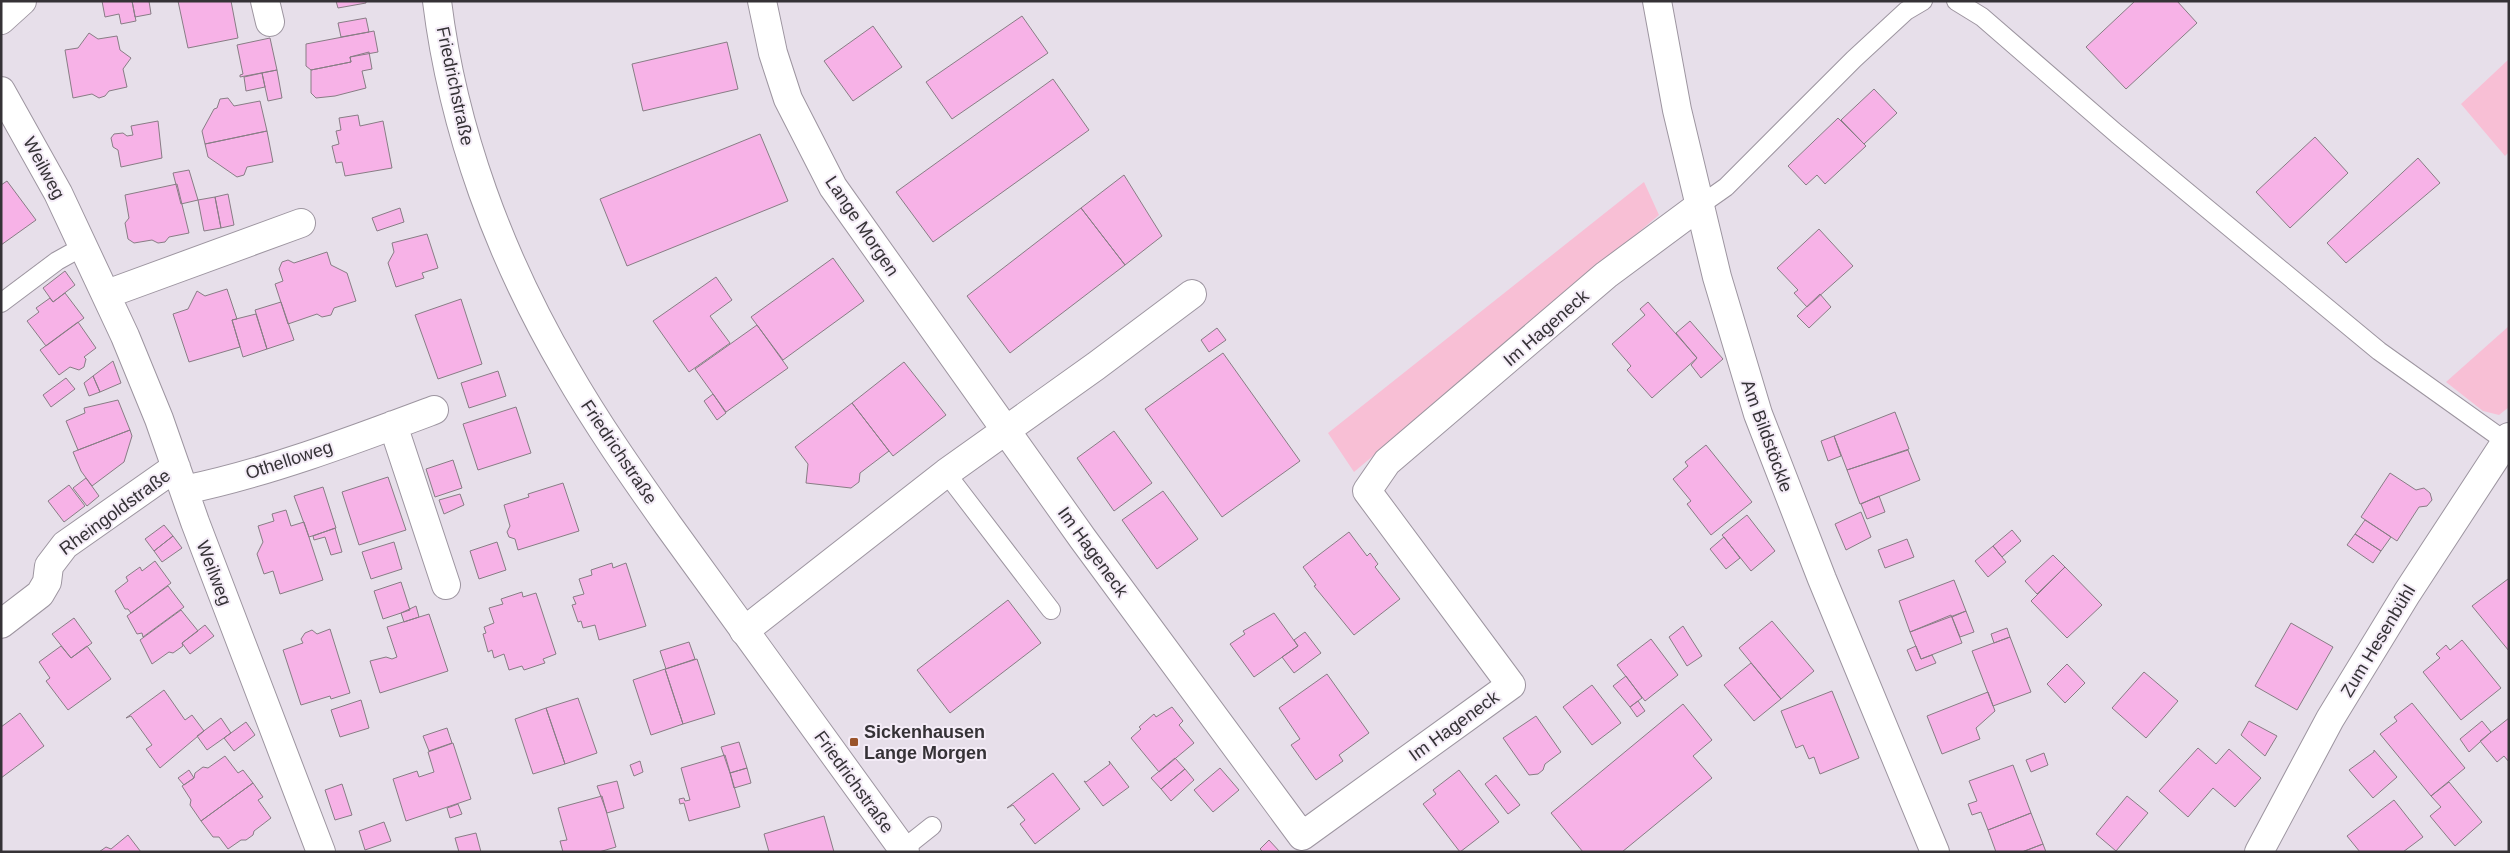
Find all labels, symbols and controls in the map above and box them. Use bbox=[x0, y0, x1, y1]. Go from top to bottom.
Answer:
street label: Friedrichstraße bbox=[433, 25, 477, 147]
street label: Weilweg bbox=[19, 133, 69, 203]
street label: Lange Morgen bbox=[821, 172, 903, 280]
street label: Im Hageneck bbox=[1499, 285, 1593, 370]
street label: Am Bildstöckle bbox=[1737, 377, 1797, 495]
street label: Friedrichstraße bbox=[577, 396, 661, 508]
street label: Othelloweg bbox=[243, 437, 335, 483]
street label: Rheingoldstraße bbox=[56, 465, 174, 559]
street label: Im Hageneck bbox=[1054, 503, 1133, 602]
street label: Weilweg bbox=[193, 538, 235, 608]
street label: Zum Hesenbühl bbox=[2337, 581, 2419, 701]
street label: Im Hageneck bbox=[1405, 686, 1504, 765]
place label: Sickenhausen Lange Morgen bbox=[864, 722, 987, 763]
street label: Friedrichstraße bbox=[810, 727, 898, 837]
marker: Sickenhausen Lange Morgen bbox=[848, 736, 860, 748]

